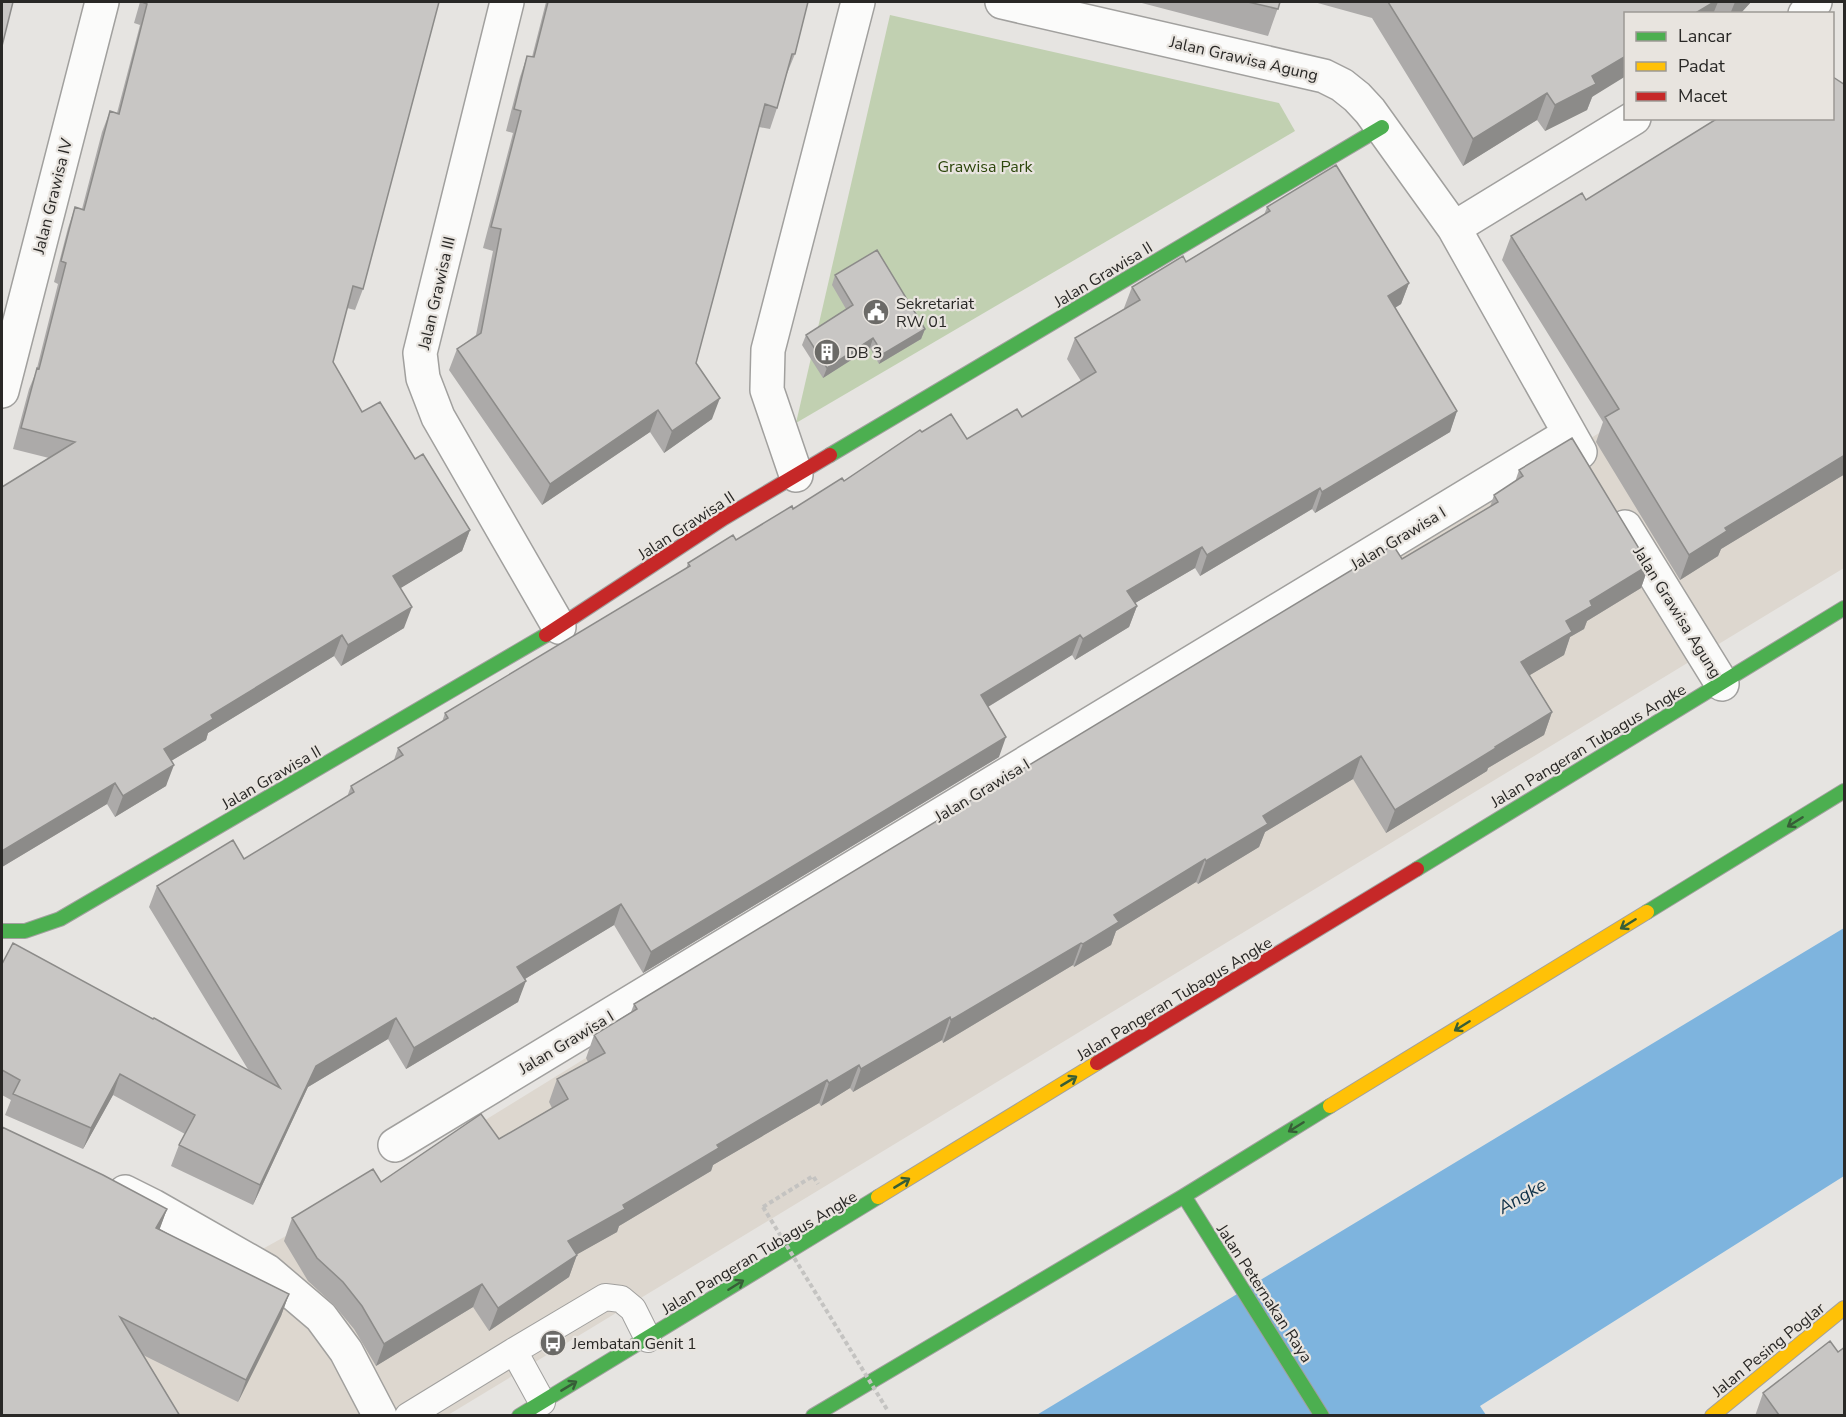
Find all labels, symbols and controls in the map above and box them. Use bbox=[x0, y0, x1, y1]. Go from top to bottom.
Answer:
legend bbox=[1624, 12, 1834, 120]
text: Lancar bbox=[1678, 24, 1732, 48]
street label: Jalan Grawisa Agung bbox=[1166, 31, 1320, 87]
text: Padat bbox=[1678, 54, 1726, 78]
text: Macet bbox=[1678, 84, 1728, 108]
street label: Jalan Grawisa IV bbox=[28, 135, 78, 257]
park label: Grawisa Park bbox=[937, 156, 1034, 178]
street label: Jalan Grawisa III bbox=[413, 234, 461, 353]
street label: Jalan Grawisa II bbox=[1049, 237, 1157, 313]
place label: Sekretariat RW 01 bbox=[896, 293, 974, 333]
public building icon: Sekretariat RW 01 bbox=[861, 297, 891, 327]
building icon: DB 3 bbox=[812, 337, 842, 367]
place label: DB 3 bbox=[846, 342, 882, 364]
street label: Jalan Grawisa II bbox=[633, 486, 739, 566]
street label: Jalan Grawisa I bbox=[1346, 502, 1450, 576]
street label: Jalan Grawisa Agung bbox=[1627, 542, 1727, 683]
street label: Jalan Pangeran Tubagus Angke bbox=[1486, 679, 1690, 814]
street label: Jalan Grawisa II bbox=[217, 740, 325, 816]
street label: Jalan Grawisa I bbox=[930, 754, 1034, 828]
one-way arrow bbox=[1787, 816, 1804, 828]
one-way arrow bbox=[1620, 918, 1637, 930]
street label: Jalan Pangeran Tubagus Angke bbox=[1072, 932, 1276, 1067]
street label: Jalan Grawisa I bbox=[514, 1006, 618, 1080]
one-way arrow bbox=[1454, 1020, 1471, 1032]
one-way arrow bbox=[1060, 1075, 1077, 1087]
one-way arrow bbox=[1288, 1122, 1305, 1134]
water label: Angke bbox=[1493, 1172, 1551, 1220]
one-way arrow bbox=[893, 1176, 910, 1188]
street label: Jalan Pangeran Tubagus Angke bbox=[657, 1186, 861, 1321]
street label: Jalan Peternakan Raya bbox=[1211, 1219, 1317, 1367]
one-way arrow bbox=[727, 1278, 744, 1290]
street label: Jalan Pesing Poglar bbox=[1707, 1297, 1830, 1403]
bus stop icon: Jembatan Genit 1 bbox=[538, 1328, 568, 1358]
place label: Jembatan Genit 1 bbox=[571, 1333, 697, 1355]
one-way arrow bbox=[560, 1379, 577, 1391]

